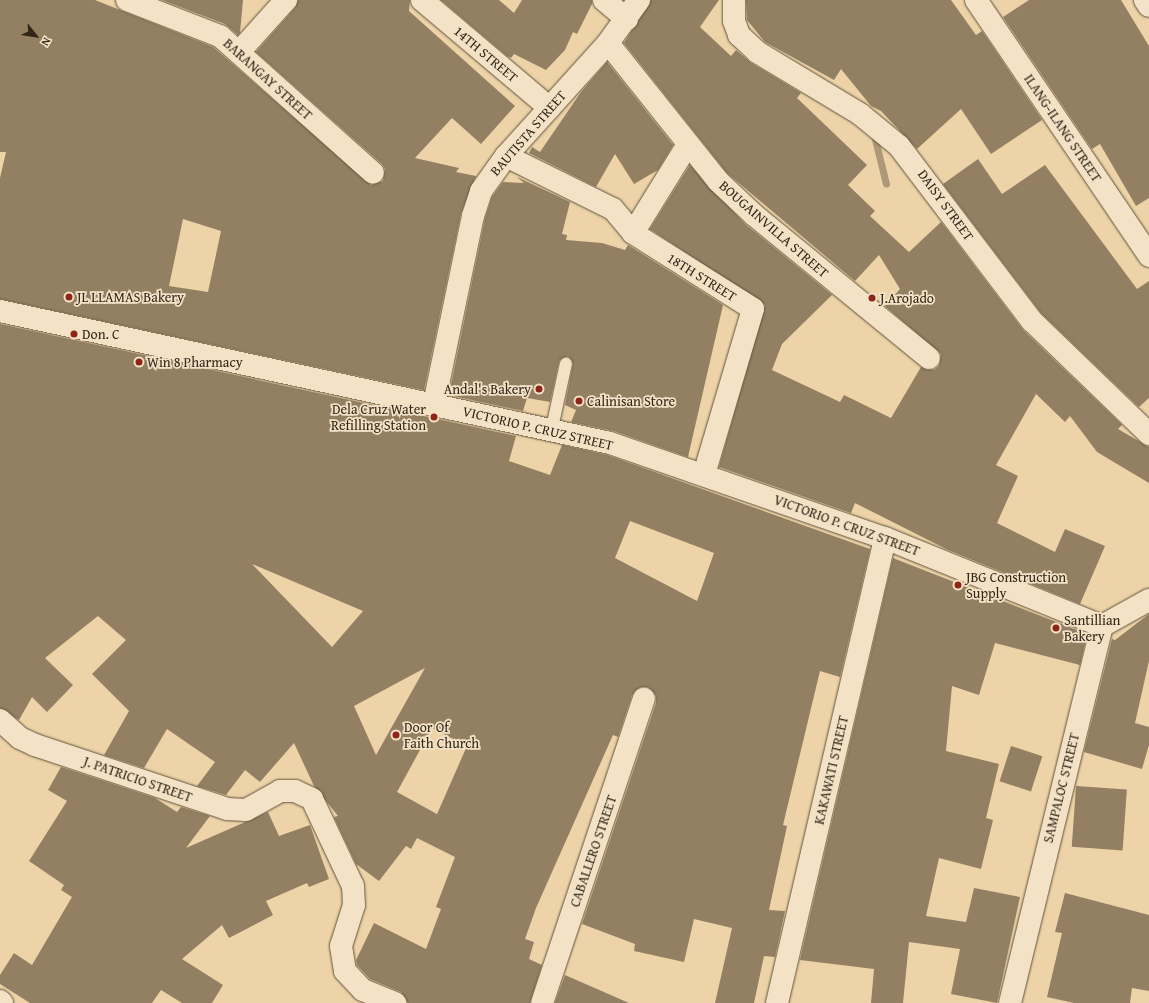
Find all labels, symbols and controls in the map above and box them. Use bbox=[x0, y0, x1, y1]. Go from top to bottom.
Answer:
north arrow bbox=[16, 16, 56, 56]
street label: 14TH STREET bbox=[451, 22, 521, 86]
text: N bbox=[38, 35, 55, 49]
street label: BARANGAY STREET bbox=[220, 35, 316, 123]
street label: ILANG-ILANG STREET bbox=[1021, 71, 1105, 185]
street label: BAUTISTA STREET bbox=[486, 87, 570, 179]
street label: DAISY STREET bbox=[915, 166, 977, 244]
street label: BOUGAINVILLA STREET bbox=[716, 177, 832, 281]
street label: 18TH STREET bbox=[664, 249, 740, 305]
place label: JL LLAMAS Bakery bbox=[77, 289, 184, 305]
place label: J.Arojado bbox=[880, 290, 934, 306]
marker: JL LLAMAS Bakery bbox=[64, 292, 74, 302]
marker: J.Arojado bbox=[867, 293, 877, 303]
place label: Don. C bbox=[82, 326, 120, 342]
marker: Don. C bbox=[69, 329, 79, 339]
place label: Win 8 Pharmacy bbox=[147, 354, 243, 370]
marker: Win 8 Pharmacy bbox=[134, 357, 144, 367]
place label: Andal's Bakery bbox=[444, 381, 531, 397]
marker: Andal's Bakery bbox=[534, 384, 544, 394]
place label: Calinisan Store bbox=[587, 393, 675, 409]
marker: Calinisan Store bbox=[574, 396, 584, 406]
place label: Dela Cruz Water Refilling Station bbox=[331, 401, 426, 434]
street label: VICTORIO P. CRUZ STREET bbox=[461, 402, 615, 454]
marker: Dela Cruz Water Refilling Station bbox=[429, 412, 439, 422]
street label: VICTORIO P. CRUZ STREET bbox=[772, 491, 922, 559]
place label: JBG Construction Supply bbox=[966, 569, 1066, 602]
marker: JBG Construction Supply bbox=[953, 580, 963, 590]
place label: Santillian Bakery bbox=[1064, 612, 1120, 644]
marker: Santillian Bakery bbox=[1051, 623, 1061, 633]
street label: KAKAWATI STREET bbox=[810, 714, 852, 826]
place label: Door Of Faith Church bbox=[404, 719, 479, 752]
marker: Door Of Faith Church bbox=[391, 730, 401, 740]
street label: SAMPALOC STREET bbox=[1039, 731, 1083, 845]
street label: J. PATRICIO STREET bbox=[81, 753, 195, 805]
street label: CABALLERO STREET bbox=[566, 793, 620, 909]

